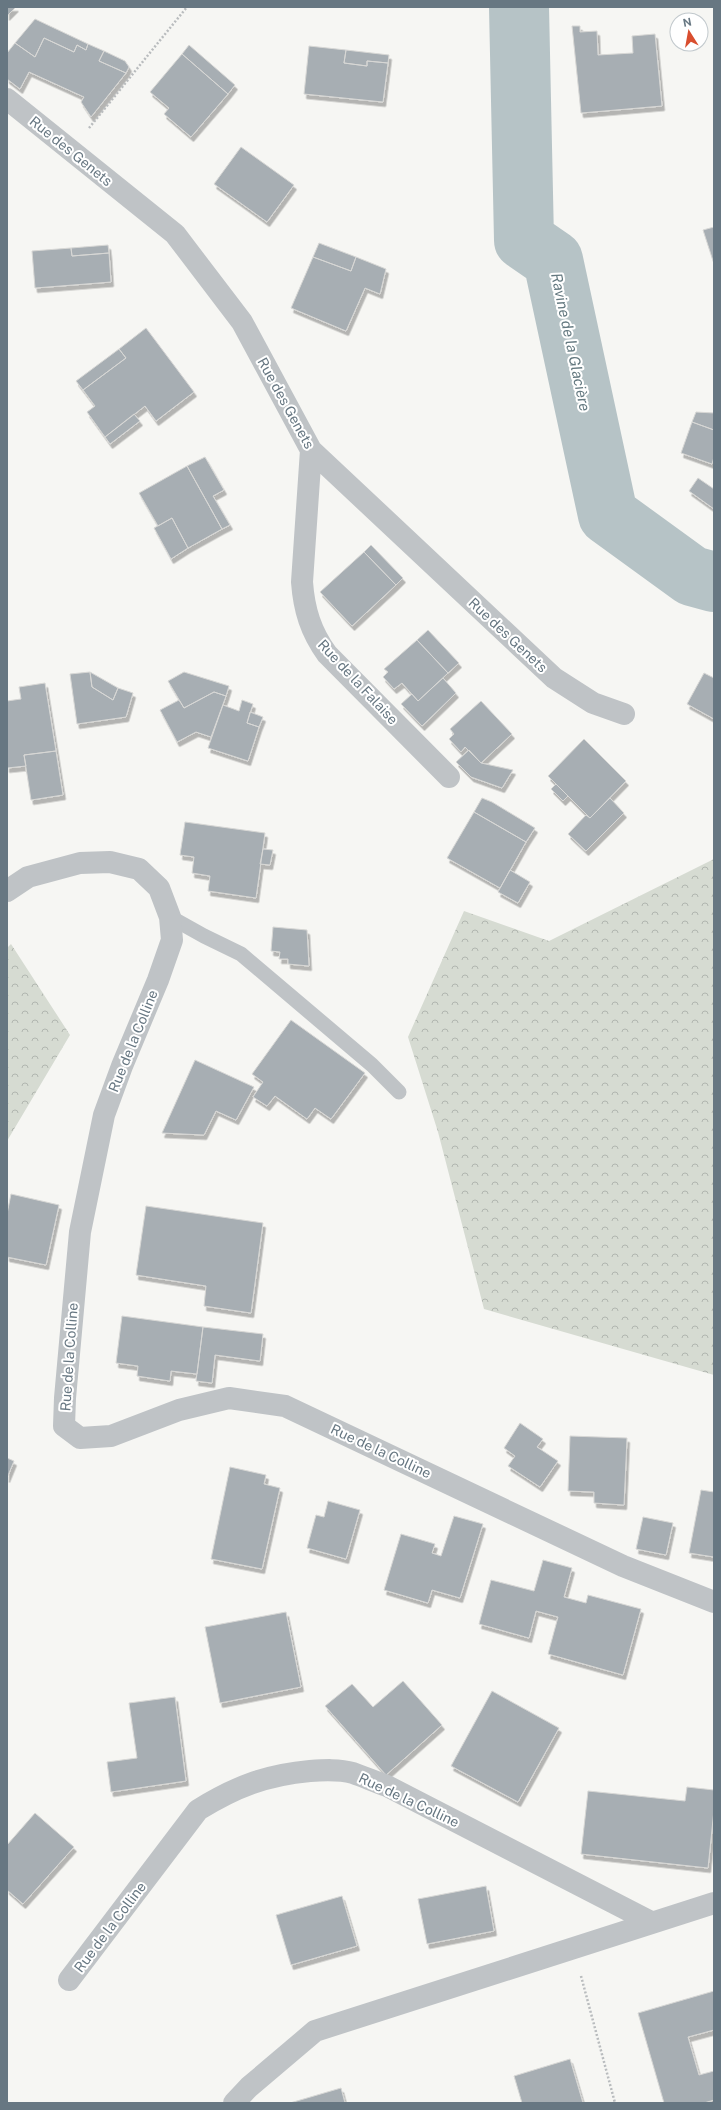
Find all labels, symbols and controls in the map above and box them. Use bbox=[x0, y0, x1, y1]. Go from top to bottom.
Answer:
north arrow bbox=[669, 12, 709, 52]
text: N bbox=[682, 15, 692, 29]
street label: Rue des Genets bbox=[26, 113, 116, 189]
water label: Ravine de la Glacière bbox=[548, 271, 594, 413]
street label: Rue des Genets bbox=[254, 355, 318, 451]
street label: Rue des Genets bbox=[465, 595, 551, 675]
street label: Rue de la Falaise bbox=[315, 636, 401, 728]
street label: Rue de la Colline bbox=[105, 988, 161, 1094]
street label: Rue de la Colline bbox=[57, 1302, 81, 1412]
street label: Rue de la Colline bbox=[328, 1421, 434, 1481]
street label: Rue de la Colline bbox=[356, 1770, 462, 1830]
street label: Rue de la Colline bbox=[71, 1879, 149, 1975]

